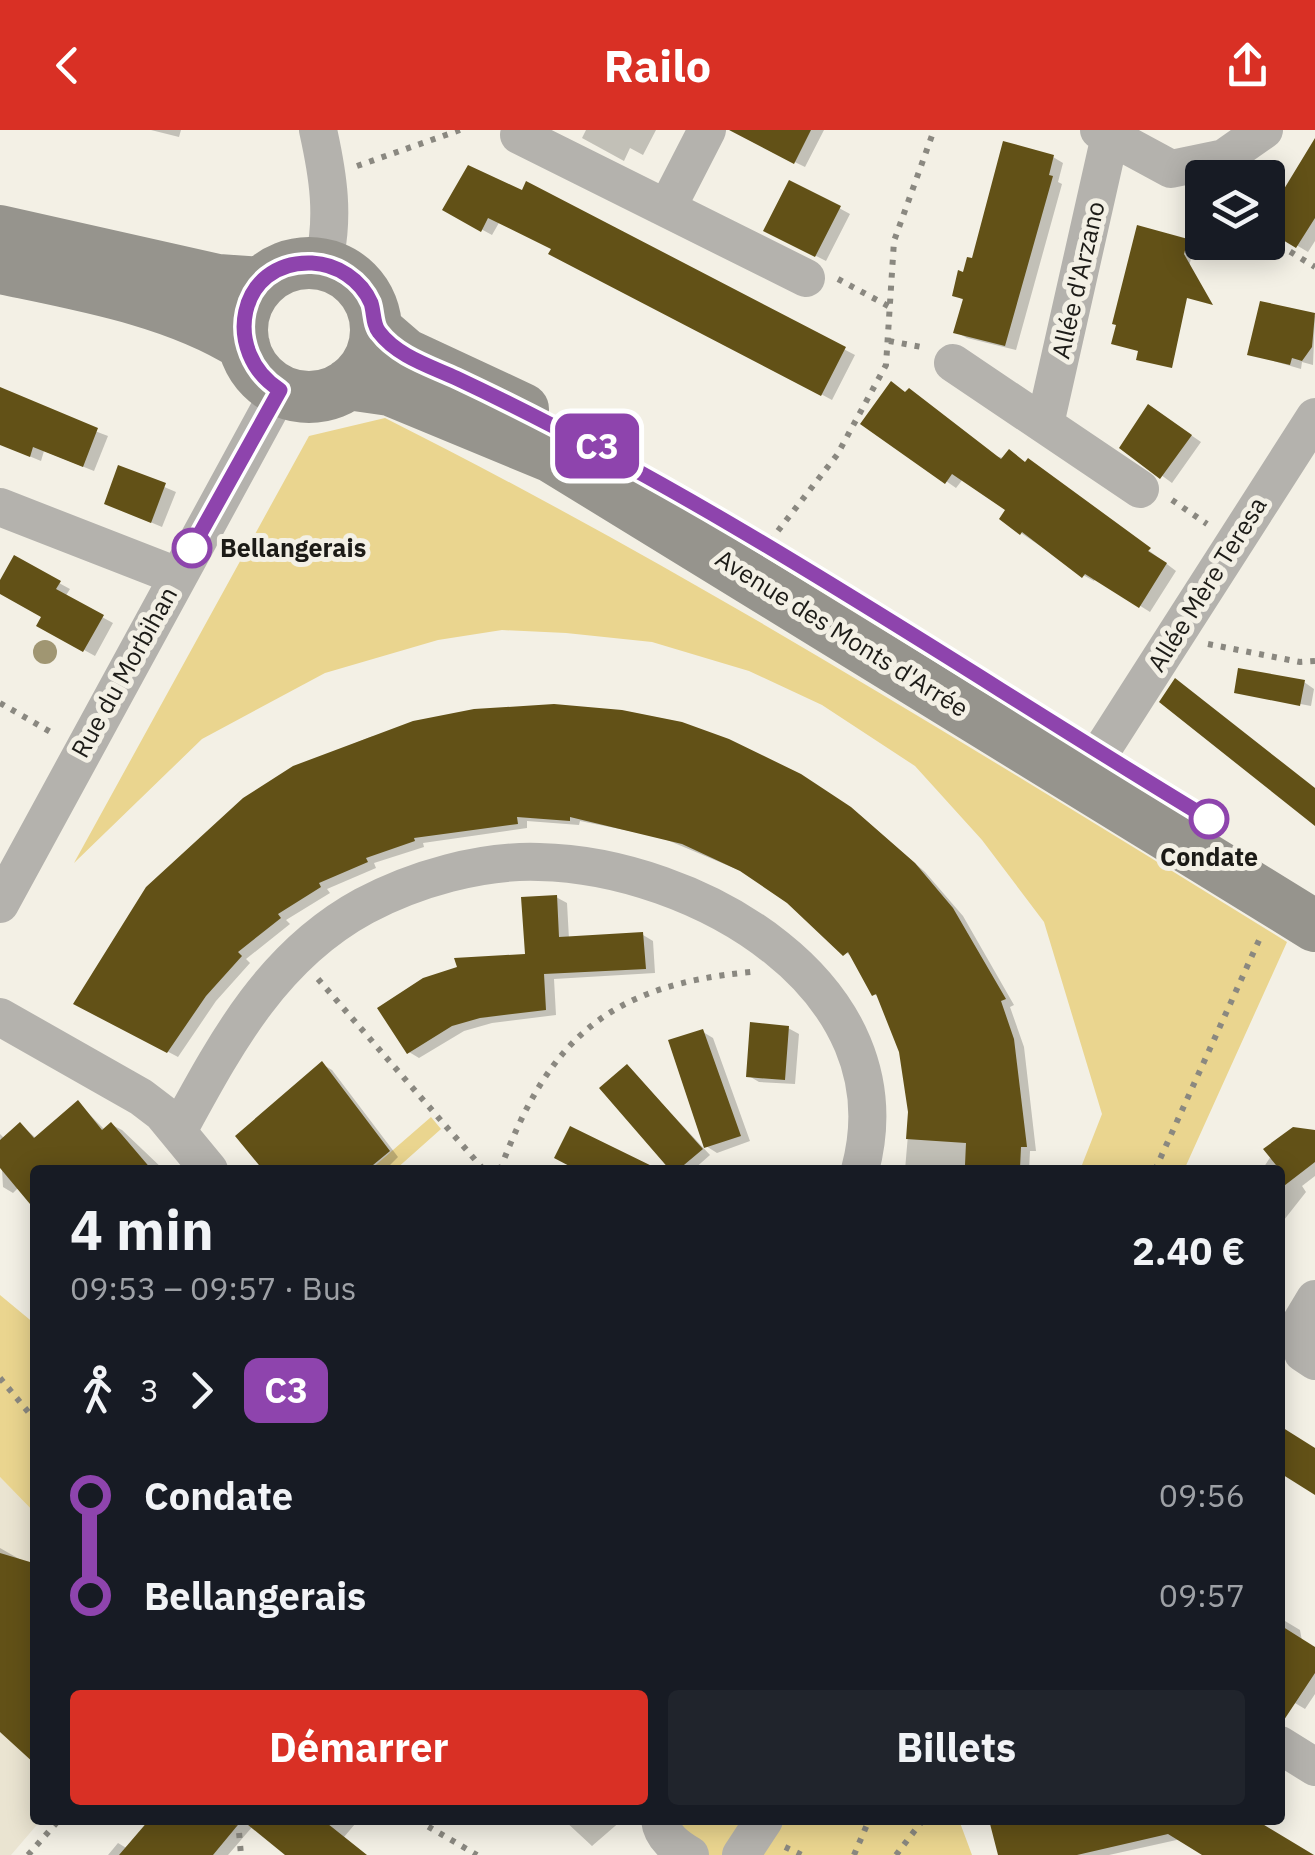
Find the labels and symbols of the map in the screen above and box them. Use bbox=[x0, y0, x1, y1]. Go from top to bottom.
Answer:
street label: Allée d'Arzano bbox=[1043, 198, 1112, 362]
line badge: C3 bbox=[552, 414, 642, 478]
street label: Allée Mère Teresa bbox=[1140, 490, 1274, 677]
marker: Bellangerais bbox=[173, 529, 211, 567]
place label: Bellangerais bbox=[220, 531, 366, 564]
street label: Avenue des Monts d'Arrée bbox=[710, 541, 975, 724]
street label: Rue du Morbihan bbox=[63, 580, 184, 763]
marker: Condate bbox=[1190, 800, 1228, 838]
place label: Condate bbox=[1160, 840, 1258, 873]

